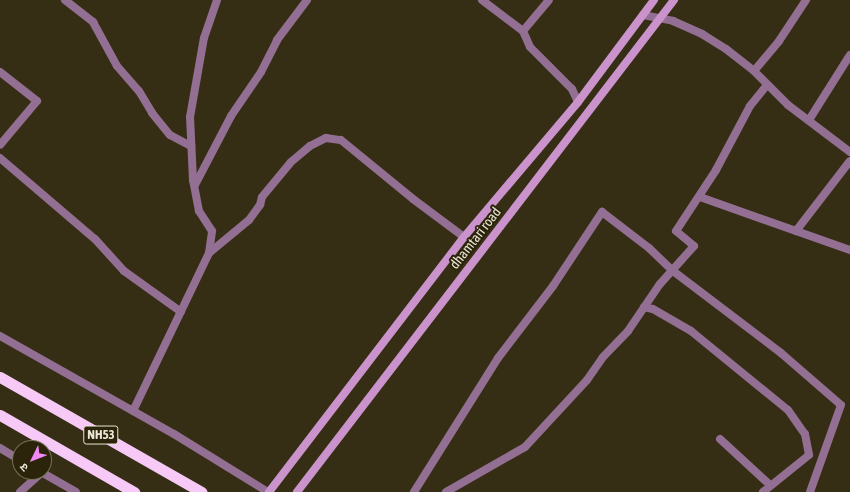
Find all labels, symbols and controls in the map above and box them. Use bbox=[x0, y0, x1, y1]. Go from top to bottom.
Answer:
street label: dhamtari road bbox=[446, 204, 504, 272]
road number: NH53 bbox=[83, 424, 119, 446]
north arrow bbox=[12, 440, 52, 480]
text: उ bbox=[17, 461, 31, 474]

